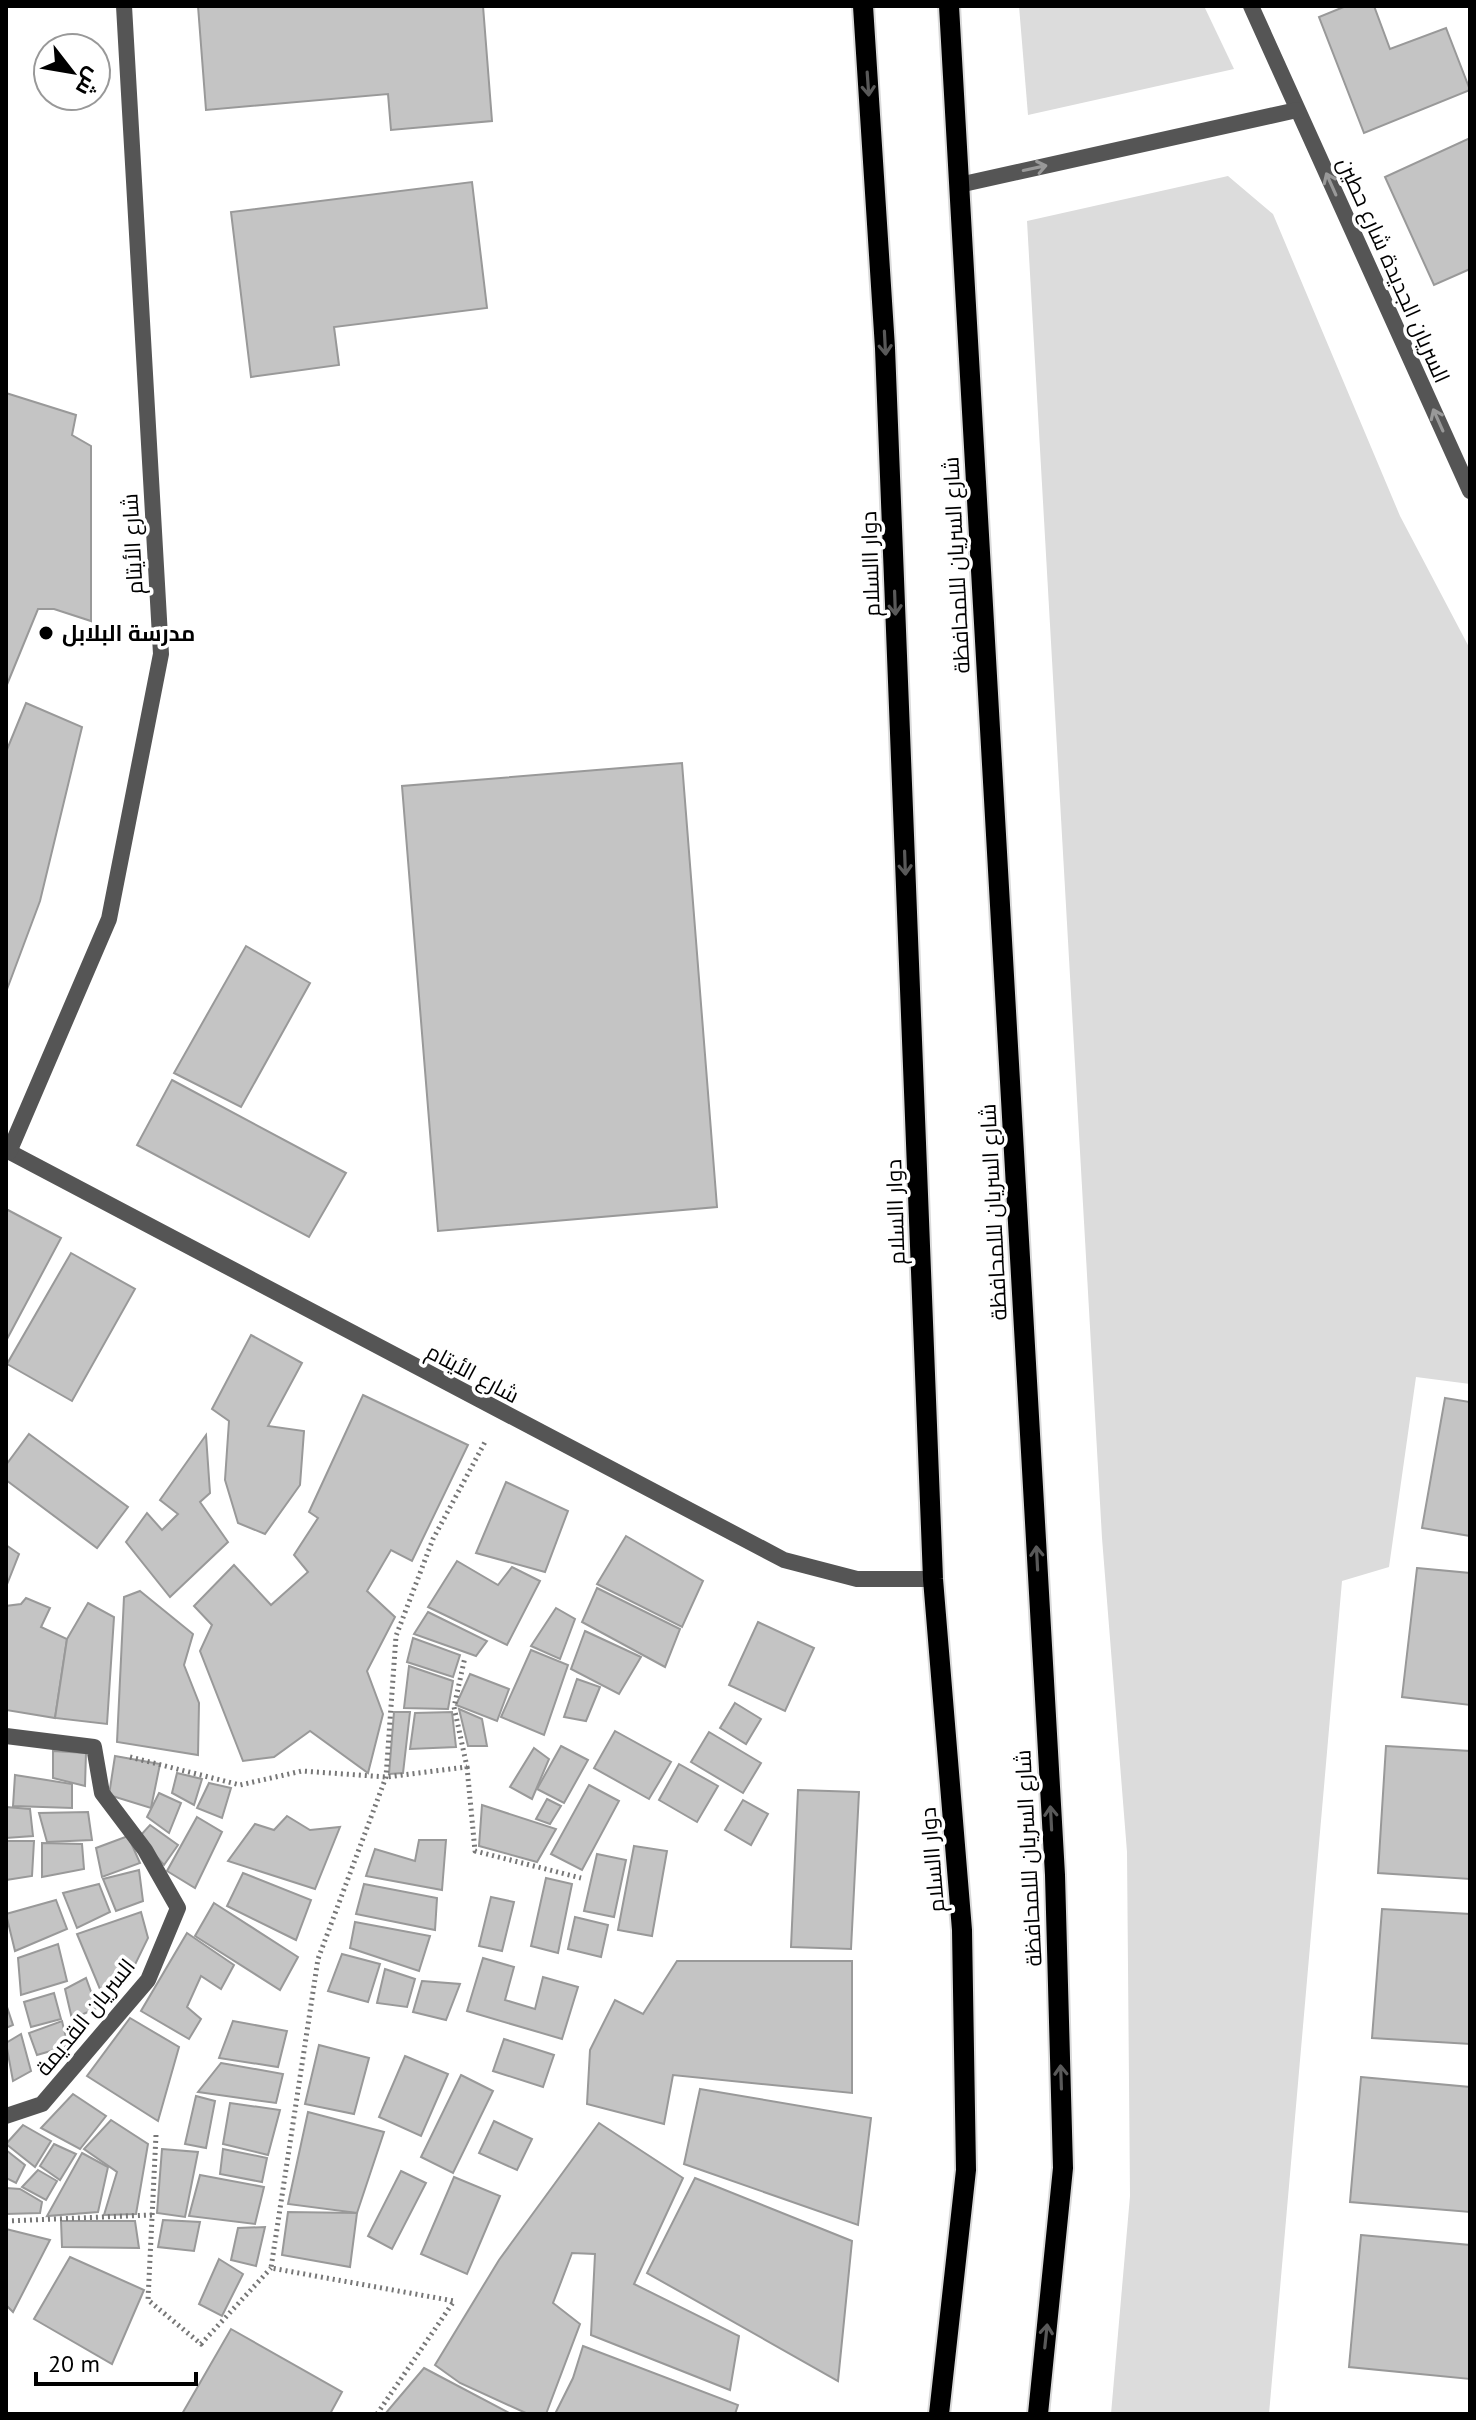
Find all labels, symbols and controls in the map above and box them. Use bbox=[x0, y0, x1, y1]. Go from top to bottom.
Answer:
north arrow bbox=[32, 32, 112, 112]
text: ش bbox=[70, 63, 108, 102]
one-way arrow bbox=[861, 70, 876, 97]
street label: السريان الجديدة شارع حطين bbox=[1331, 153, 1456, 388]
one-way arrow bbox=[1022, 160, 1047, 175]
one-way arrow bbox=[1322, 172, 1337, 196]
one-way arrow bbox=[878, 329, 893, 356]
one-way arrow bbox=[1429, 409, 1444, 433]
street label: شارع السريان لللمحافظة bbox=[936, 456, 977, 674]
street label: شارع الأيتام bbox=[115, 493, 151, 595]
street label: دوار االسلام bbox=[854, 511, 888, 617]
one-way arrow bbox=[888, 589, 903, 616]
place label: مدرسة البلابل bbox=[62, 619, 195, 647]
marker: مدرسة البلابل bbox=[37, 624, 55, 642]
one-way arrow bbox=[898, 849, 913, 876]
street label: شارع السريان لللمحافظة bbox=[973, 1103, 1014, 1321]
street label: دوار االسلام bbox=[879, 1159, 913, 1265]
street label: شارع الأيتام bbox=[421, 1337, 524, 1411]
one-way arrow bbox=[1029, 1545, 1044, 1572]
street label: شارع السريان لللمحافظة bbox=[1008, 1749, 1049, 1967]
one-way arrow bbox=[1044, 1805, 1059, 1831]
street label: دوار االسلام bbox=[913, 1806, 953, 1914]
street label: السريان القديمة bbox=[29, 1953, 141, 2081]
one-way arrow bbox=[1053, 2064, 1068, 2091]
one-way arrow bbox=[1039, 2323, 1054, 2350]
scale bar bbox=[36, 2336, 196, 2386]
text: 20 m bbox=[48, 2348, 100, 2379]

